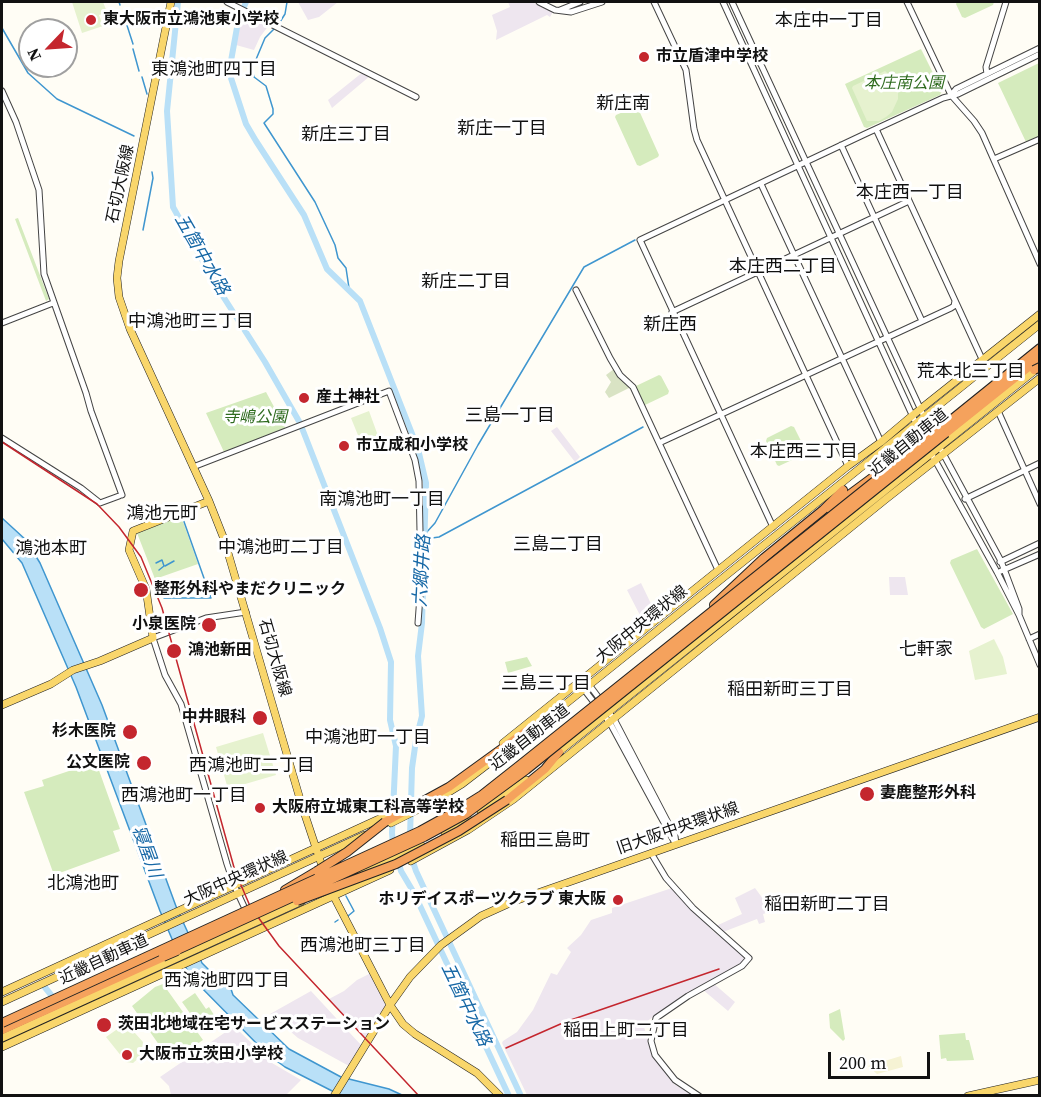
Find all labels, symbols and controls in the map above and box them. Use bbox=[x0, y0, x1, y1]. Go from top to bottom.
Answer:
place label: 東大阪市立鴻池東小学校 bbox=[103, 10, 279, 30]
district label: 本庄中一丁目 bbox=[775, 10, 883, 32]
marker: 東大阪市立鴻池東小学校 bbox=[84, 13, 98, 27]
north arrow bbox=[18, 18, 78, 78]
text: N bbox=[21, 45, 46, 65]
place label: 市立盾津中学校 bbox=[656, 47, 768, 67]
marker: 市立盾津中学校 bbox=[637, 50, 651, 64]
district label: 東鴻池町四丁目 bbox=[151, 59, 277, 81]
park label: 本庄南公園 bbox=[864, 74, 944, 94]
district label: 新庄南 bbox=[596, 93, 650, 115]
district label: 新庄一丁目 bbox=[457, 118, 547, 140]
district label: 新庄三丁目 bbox=[301, 124, 391, 146]
street label: 石切大阪線 bbox=[103, 143, 139, 225]
district label: 本庄西一丁目 bbox=[856, 182, 964, 204]
water label: 五箇中水路 bbox=[169, 211, 233, 299]
district label: 本庄西二丁目 bbox=[729, 256, 837, 278]
district label: 新庄二丁目 bbox=[421, 271, 511, 293]
district label: 中鴻池町三丁目 bbox=[128, 311, 254, 333]
district label: 新庄西 bbox=[643, 314, 697, 336]
district label: 荒本北三丁目 bbox=[917, 361, 1025, 383]
place label: 産土神社 bbox=[316, 388, 380, 408]
marker: 産土神社 bbox=[297, 391, 311, 405]
district label: 三島一丁目 bbox=[465, 405, 555, 427]
street label: 近畿自動車道 bbox=[866, 405, 952, 481]
park label: 寺嶋公園 bbox=[223, 408, 287, 428]
place label: 市立成和小学校 bbox=[356, 436, 468, 456]
marker: 市立成和小学校 bbox=[337, 439, 351, 453]
district label: 本庄西三丁目 bbox=[750, 441, 858, 463]
district label: 南鴻池町一丁目 bbox=[319, 489, 445, 511]
district label: 鴻池元町 bbox=[126, 503, 198, 525]
water label: 六郷井路 bbox=[410, 534, 436, 608]
district label: 三島二丁目 bbox=[513, 534, 603, 556]
district label: 中鴻池町二丁目 bbox=[218, 537, 344, 559]
district label: 鴻池本町 bbox=[15, 538, 87, 560]
place label: 整形外科やまだクリニック bbox=[154, 580, 346, 600]
marker: 整形外科やまだクリニック bbox=[132, 581, 150, 599]
street label: 大阪中央環状線 bbox=[592, 582, 692, 668]
place label: 小泉医院 bbox=[132, 615, 196, 635]
marker: 小泉医院 bbox=[200, 616, 218, 634]
street label: 石切大阪線 bbox=[254, 617, 294, 699]
district label: 七軒家 bbox=[899, 639, 953, 661]
place label: 鴻池新田 bbox=[188, 641, 252, 661]
marker: 鴻池新田 bbox=[165, 642, 183, 660]
district label: 三島三丁目 bbox=[501, 673, 591, 695]
district label: 稲田新町三丁目 bbox=[727, 679, 853, 701]
street label: 近畿自動車道 bbox=[486, 701, 574, 775]
place label: 中井眼科 bbox=[182, 708, 246, 728]
marker: 中井眼科 bbox=[251, 709, 269, 727]
place label: 杉木医院 bbox=[52, 722, 116, 742]
marker: 杉木医院 bbox=[121, 723, 139, 741]
district label: 中鴻池町一丁目 bbox=[305, 727, 431, 749]
place label: 公文医院 bbox=[66, 753, 130, 773]
marker: 公文医院 bbox=[135, 754, 153, 772]
district label: 西鴻池町二丁目 bbox=[189, 755, 315, 777]
place label: 妻鹿整形外科 bbox=[880, 784, 976, 804]
district label: 西鴻池町一丁目 bbox=[121, 785, 247, 807]
marker: 妻鹿整形外科 bbox=[858, 785, 876, 803]
place label: 大阪府立城東工科高等学校 bbox=[272, 798, 464, 818]
street label: 旧大阪中央環状線 bbox=[614, 799, 742, 859]
marker: 大阪府立城東工科高等学校 bbox=[253, 801, 267, 815]
water label: 寝屋川 bbox=[127, 823, 165, 881]
district label: 稲田三島町 bbox=[500, 830, 590, 852]
street label: 大阪中央環状線 bbox=[181, 847, 291, 911]
district label: 北鴻池町 bbox=[47, 873, 119, 895]
place label: ホリデイスポーツクラブ 東大阪 bbox=[379, 890, 606, 910]
marker: ホリデイスポーツクラブ 東大阪 bbox=[611, 893, 625, 907]
district label: 稲田新町二丁目 bbox=[764, 894, 890, 916]
street label: 近畿自動車道 bbox=[56, 931, 152, 989]
district label: 西鴻池町三丁目 bbox=[300, 935, 426, 957]
water label: 五箇中水路 bbox=[436, 960, 494, 1050]
district label: 西鴻池町四丁目 bbox=[164, 970, 290, 992]
place label: 茨田北地域在宅サービスステーション bbox=[118, 1015, 390, 1035]
marker: 茨田北地域在宅サービスステーション bbox=[95, 1016, 113, 1034]
district label: 稲田上町二丁目 bbox=[563, 1020, 689, 1042]
scale bar bbox=[831, 1040, 933, 1078]
place label: 大阪市立茨田小学校 bbox=[139, 1045, 283, 1065]
marker: 大阪市立茨田小学校 bbox=[120, 1048, 134, 1062]
text: 200 m bbox=[839, 1050, 886, 1075]

